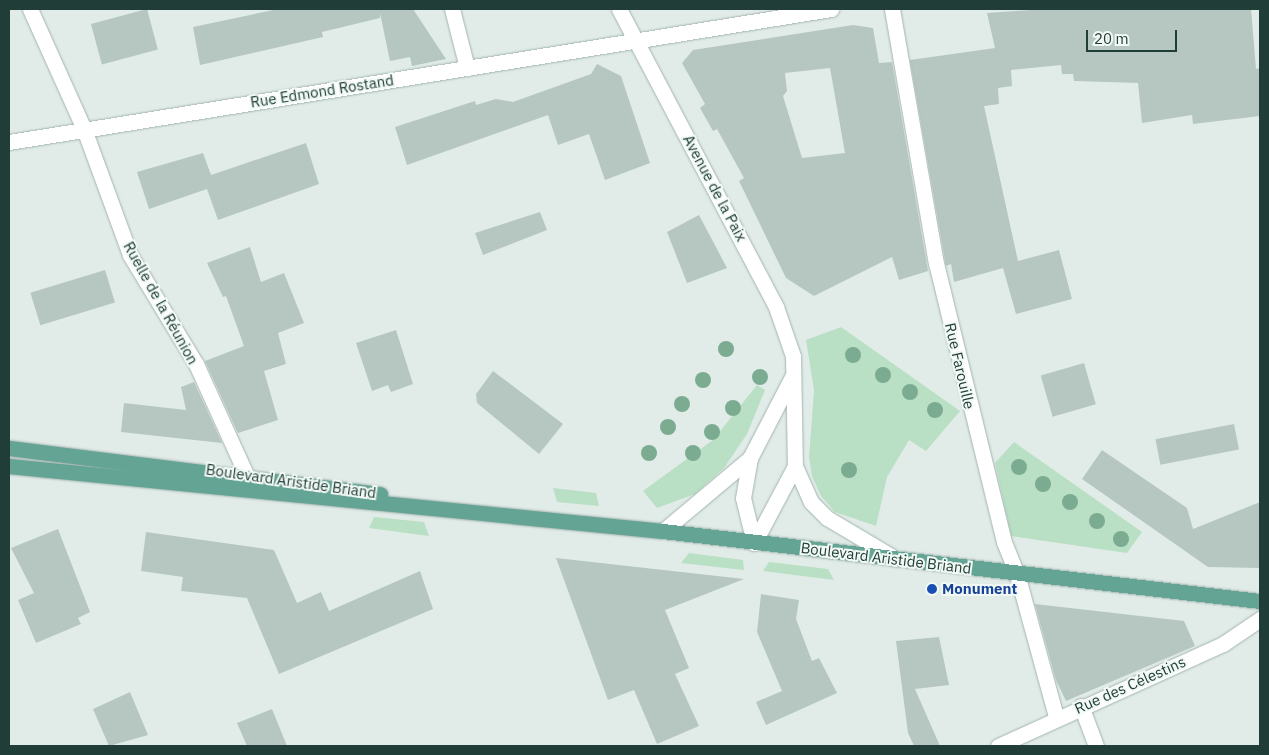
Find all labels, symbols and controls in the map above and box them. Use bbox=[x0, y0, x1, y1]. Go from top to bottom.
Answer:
scale bar bbox=[1089, 20, 1180, 52]
text: 20 m bbox=[1094, 29, 1129, 48]
street label: Rue Edmond Rostand bbox=[249, 71, 395, 111]
street label: Avenue de la Paix bbox=[679, 132, 751, 244]
street label: Ruelle de la Réunion bbox=[120, 238, 202, 368]
street label: Rue Farouille bbox=[941, 321, 979, 411]
street label: Boulevard Aristide Briand bbox=[205, 460, 377, 502]
street label: Boulevard Aristide Briand bbox=[800, 539, 972, 577]
place label: Monument bbox=[942, 580, 1017, 598]
marker: Monument bbox=[926, 583, 938, 595]
street label: Rue des Célestins bbox=[1072, 652, 1188, 718]

